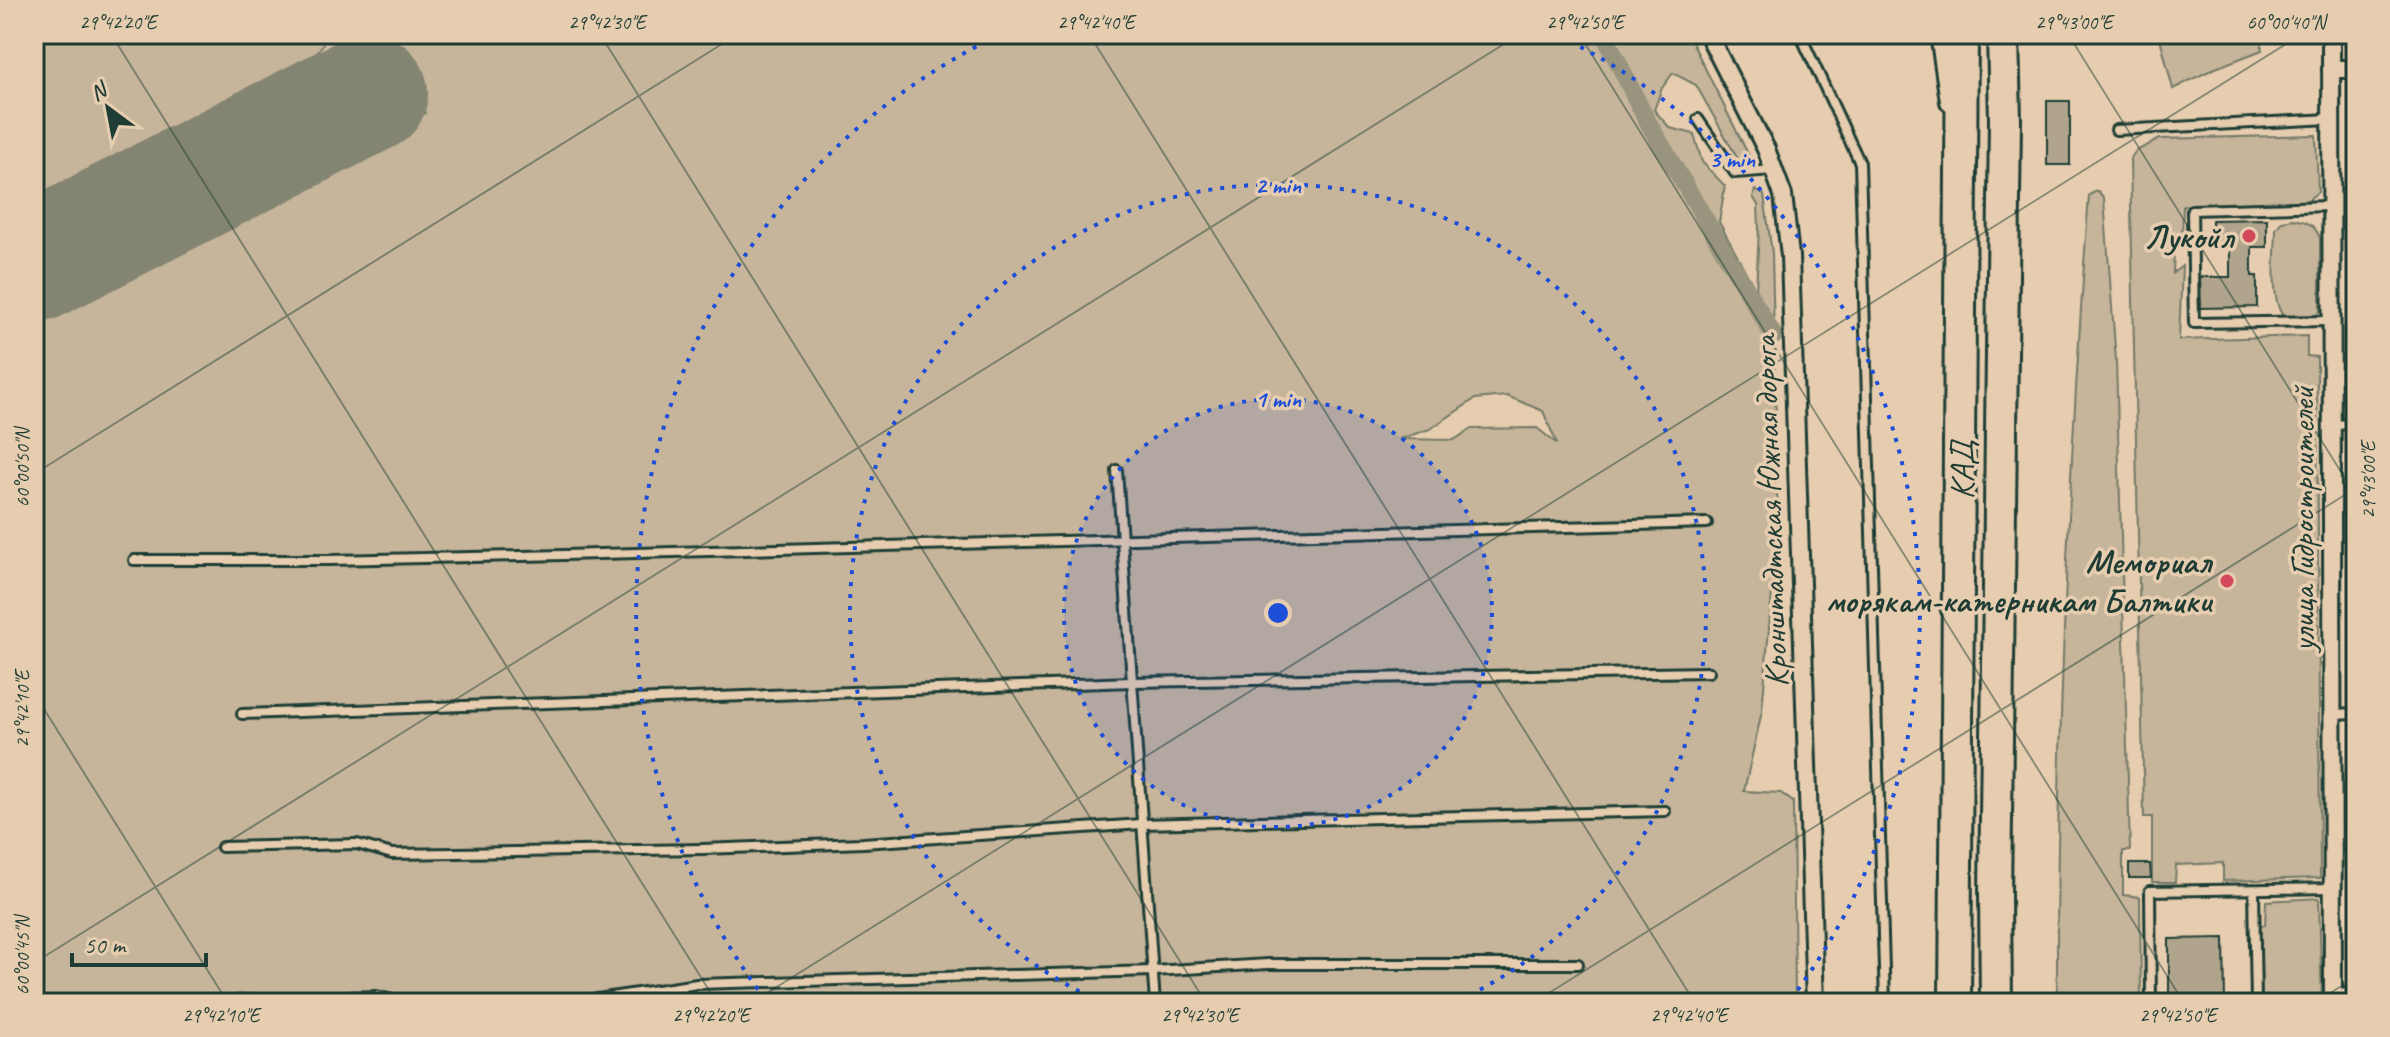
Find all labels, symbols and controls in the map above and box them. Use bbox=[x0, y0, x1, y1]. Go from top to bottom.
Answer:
text: 29°42'20"E bbox=[79, 10, 159, 35]
text: 29°42'30"E bbox=[568, 10, 648, 35]
text: 29°42'40"E bbox=[1057, 10, 1137, 35]
text: 29°42'50"E bbox=[1546, 10, 1626, 35]
text: 29°43'00"E bbox=[2035, 10, 2115, 35]
text: 60°00'40"N bbox=[2247, 10, 2328, 35]
north arrow bbox=[68, 68, 148, 148]
text: N bbox=[85, 75, 114, 107]
text: 3 min bbox=[1709, 144, 1756, 174]
text: 2 min bbox=[1255, 170, 1302, 200]
place label: Лукойл bbox=[2144, 215, 2236, 258]
marker: Лукойл bbox=[2240, 227, 2258, 245]
street label: Кронштадтская Южная дорога bbox=[1742, 331, 1798, 688]
text: 1 min bbox=[1255, 384, 1302, 414]
street label: улица Гидростроителей bbox=[2281, 385, 2324, 654]
text: 60°00'50"N bbox=[10, 426, 35, 507]
street label: КАД bbox=[1940, 438, 1984, 500]
text: 29°43'00"E bbox=[2356, 439, 2381, 519]
place label: Мемориал морякам-катерникам Балтики bbox=[1826, 540, 2213, 622]
marker: Мемориал морякам-катерникам Балтики bbox=[2218, 572, 2236, 590]
centre of rings bbox=[1264, 599, 1292, 627]
text: 29°42'10"E bbox=[10, 668, 35, 748]
text: 60°00'45"N bbox=[10, 914, 35, 995]
scale bar bbox=[72, 917, 206, 967]
text: 50 m bbox=[84, 930, 127, 960]
text: 29°42'10"E bbox=[182, 1003, 262, 1028]
text: 29°42'20"E bbox=[672, 1003, 752, 1028]
text: 29°42'30"E bbox=[1161, 1003, 1241, 1028]
text: 29°42'40"E bbox=[1650, 1003, 1730, 1028]
text: 29°42'50"E bbox=[2139, 1003, 2219, 1028]

